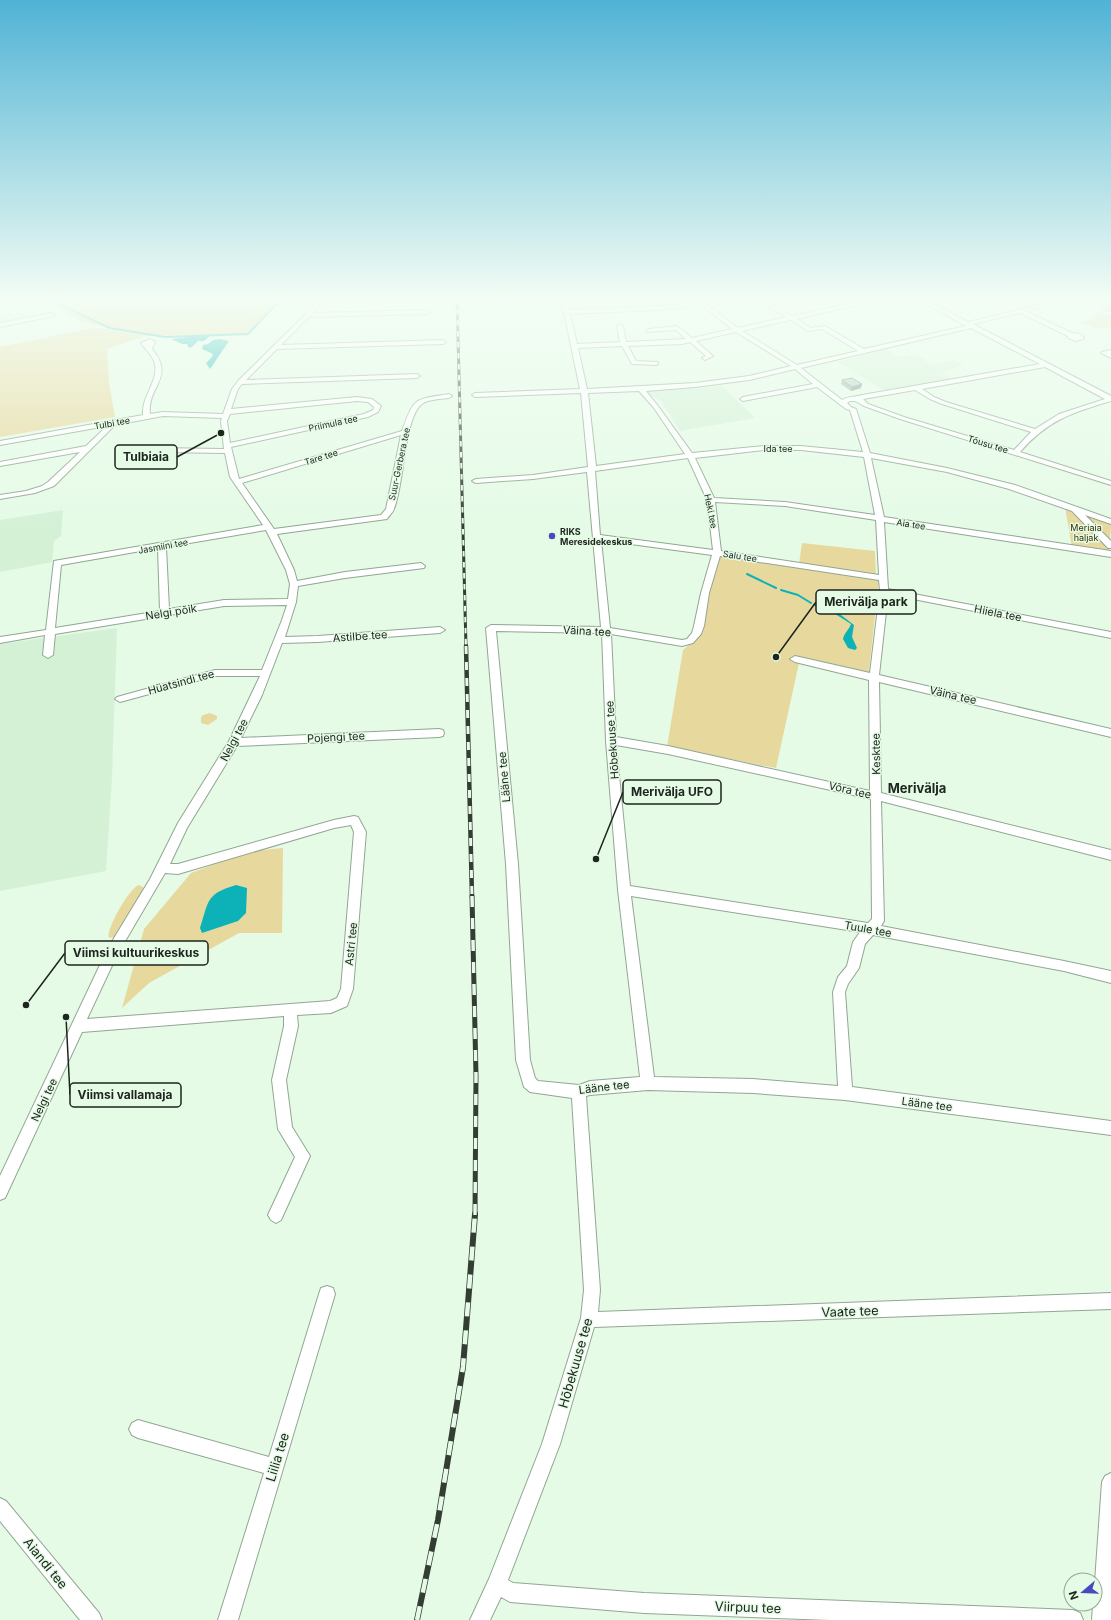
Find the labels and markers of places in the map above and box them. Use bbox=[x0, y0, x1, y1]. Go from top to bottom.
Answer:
callout: Tulbiaia bbox=[115, 445, 177, 469]
place label: RIKS Meresidekeskus bbox=[560, 526, 632, 547]
marker: RIKS Meresidekeskus bbox=[547, 531, 557, 541]
callout: Merivälja park bbox=[816, 590, 916, 614]
callout: Merivälja UFO bbox=[623, 780, 721, 804]
callout: Viimsi kultuurikeskus bbox=[65, 941, 208, 965]
callout: Viimsi vallamaja bbox=[70, 1083, 181, 1107]

